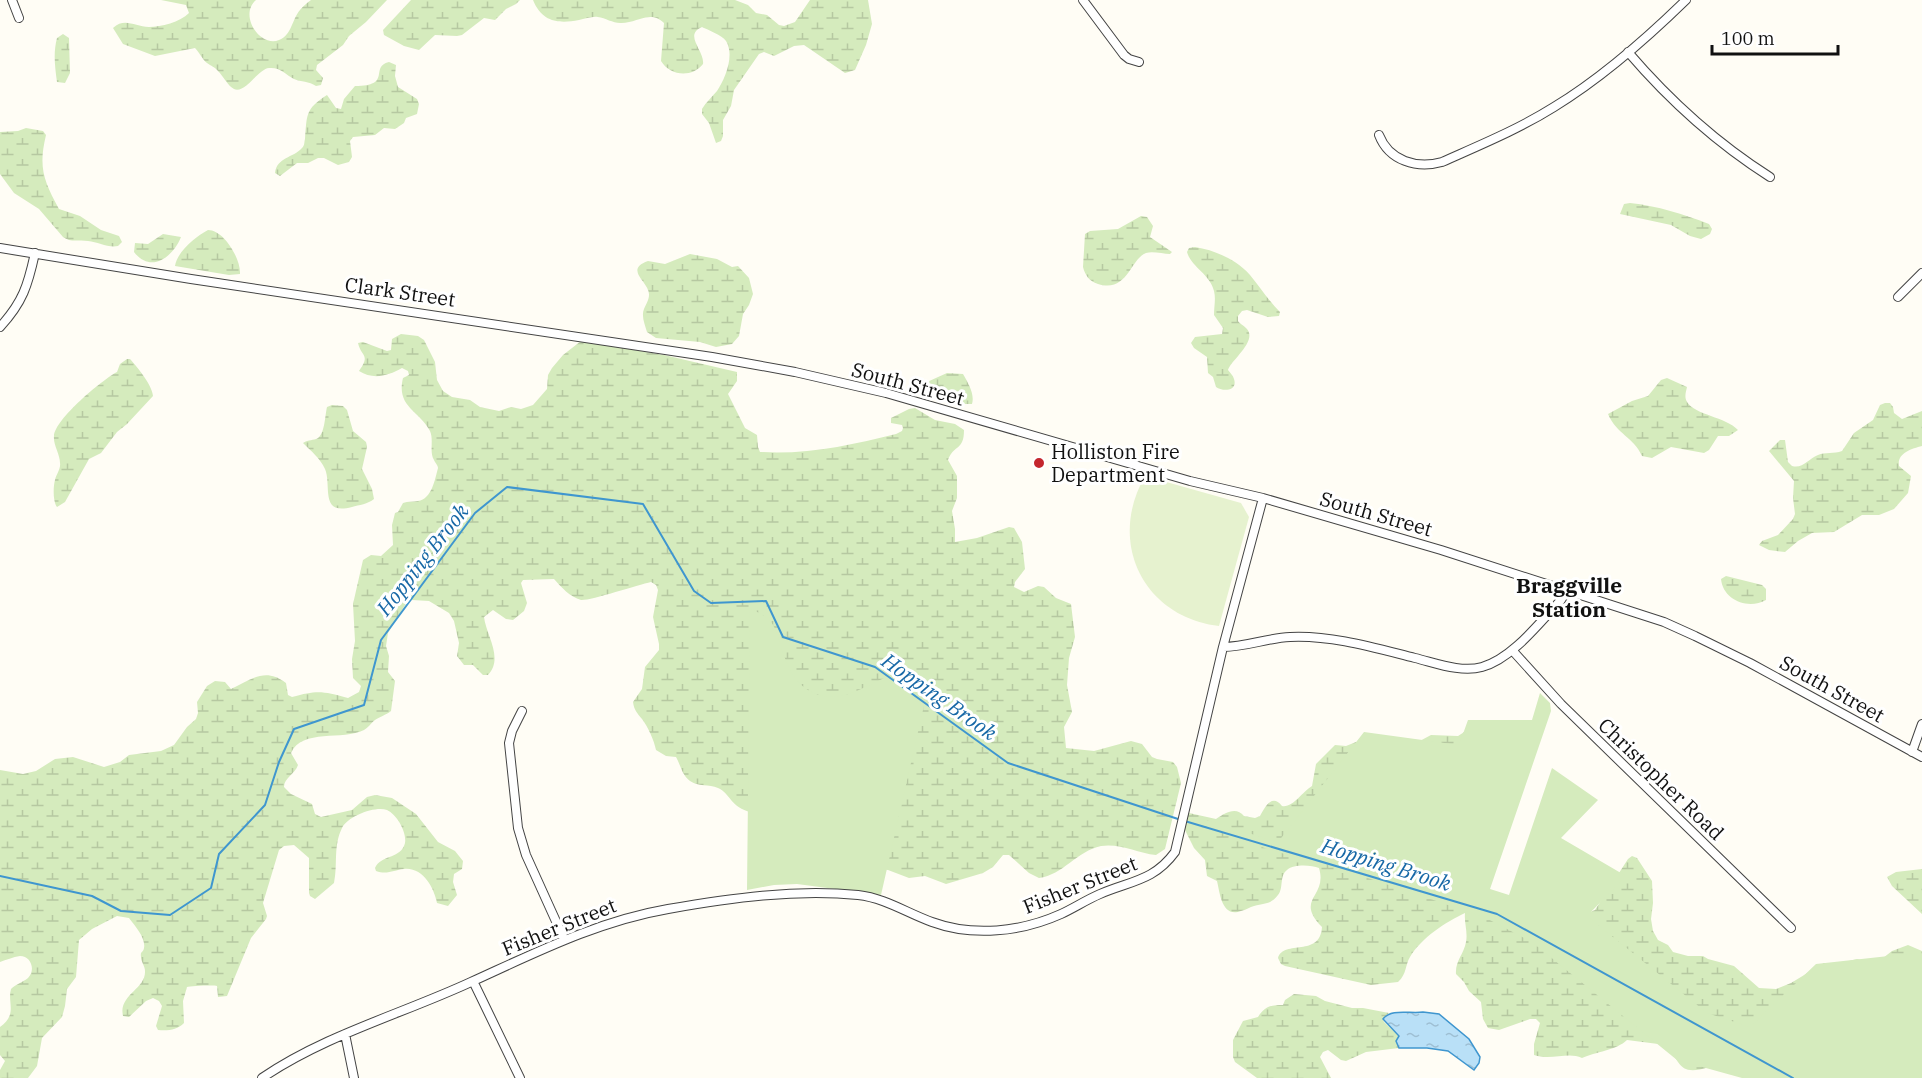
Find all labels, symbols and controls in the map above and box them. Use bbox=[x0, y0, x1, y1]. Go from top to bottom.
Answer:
scale bar bbox=[1712, 18, 1838, 56]
text: 100 m bbox=[1721, 27, 1775, 50]
street label: Clark Street bbox=[343, 270, 457, 313]
street label: South Street bbox=[849, 355, 968, 412]
place label: Holliston Fire Department bbox=[1051, 438, 1180, 488]
marker: Holliston Fire Department bbox=[1032, 456, 1046, 470]
street label: South Street bbox=[1317, 485, 1436, 542]
water label: Hopping Brook bbox=[369, 497, 475, 622]
district label: Braggville Station bbox=[1516, 571, 1622, 623]
water label: Hopping Brook bbox=[876, 646, 1003, 747]
street label: South Street bbox=[1775, 649, 1889, 728]
street label: Christopher Road bbox=[1593, 712, 1730, 846]
water label: Hopping Brook bbox=[1317, 831, 1456, 897]
street label: Fisher Street bbox=[1019, 849, 1141, 920]
street label: Fisher Street bbox=[498, 891, 620, 962]

